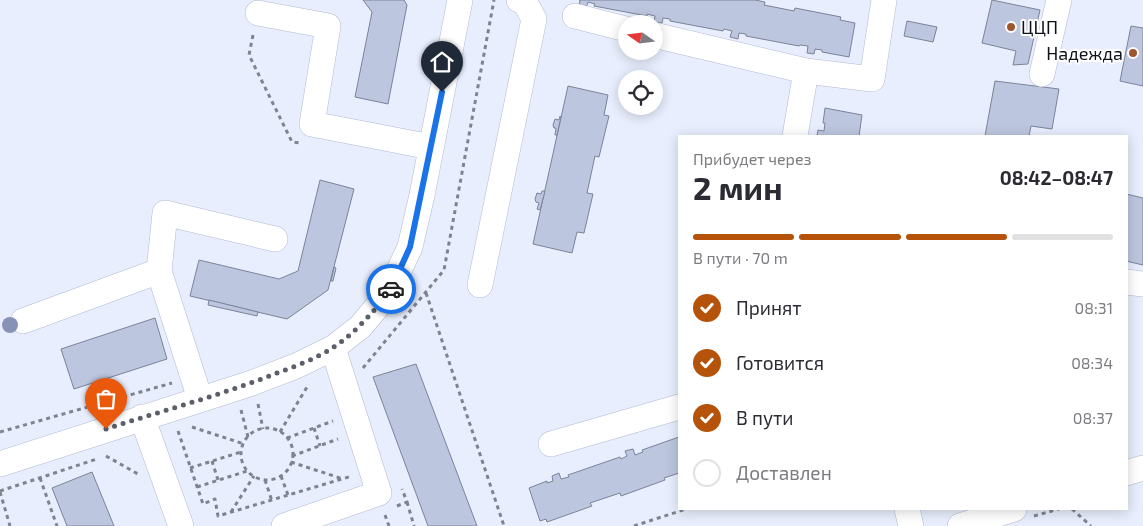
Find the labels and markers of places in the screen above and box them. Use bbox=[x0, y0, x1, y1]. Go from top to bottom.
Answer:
place label: ЦЦП bbox=[1021, 16, 1058, 38]
marker: ЦЦП bbox=[1005, 21, 1017, 33]
pin bbox=[421, 41, 463, 92]
place label: Надежда bbox=[1046, 42, 1123, 64]
marker: Надежда bbox=[1127, 47, 1139, 59]
pin bbox=[85, 378, 127, 429]

